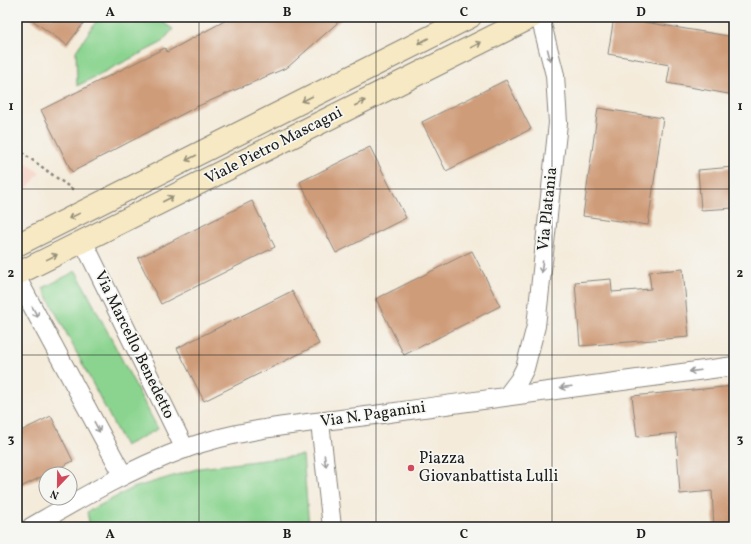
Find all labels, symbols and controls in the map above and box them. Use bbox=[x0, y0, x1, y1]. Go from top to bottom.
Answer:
text: A bbox=[105, 4, 115, 22]
text: B bbox=[283, 4, 292, 22]
text: C bbox=[460, 4, 468, 22]
text: D bbox=[636, 4, 646, 22]
one-way arrow bbox=[417, 38, 429, 45]
one-way arrow bbox=[470, 41, 482, 48]
one-way arrow bbox=[546, 48, 554, 61]
one-way arrow bbox=[301, 96, 313, 103]
text: 1 bbox=[8, 98, 14, 116]
text: 1 bbox=[737, 98, 743, 116]
one-way arrow bbox=[353, 99, 365, 106]
street label: Viale Pietro Mascagni bbox=[201, 102, 347, 190]
one-way arrow bbox=[185, 155, 197, 162]
street label: Via Platania bbox=[533, 166, 563, 252]
one-way arrow bbox=[162, 195, 174, 202]
one-way arrow bbox=[69, 213, 81, 220]
one-way arrow bbox=[46, 253, 58, 260]
one-way arrow bbox=[538, 260, 546, 273]
text: 2 bbox=[8, 265, 15, 283]
text: 2 bbox=[737, 265, 744, 283]
street label: Via Marcello Benedetto bbox=[89, 267, 179, 423]
one-way arrow bbox=[32, 306, 40, 318]
one-way arrow bbox=[689, 367, 702, 374]
one-way arrow bbox=[560, 383, 573, 391]
street label: Via N. Paganini bbox=[319, 397, 427, 433]
one-way arrow bbox=[94, 421, 101, 433]
text: 3 bbox=[8, 431, 15, 449]
text: 3 bbox=[737, 431, 744, 449]
place label: Piazza Giovanbattista Lulli bbox=[419, 448, 558, 488]
one-way arrow bbox=[321, 454, 328, 467]
marker: Piazza Giovanbattista Lulli bbox=[406, 463, 416, 473]
north arrow bbox=[38, 466, 78, 506]
text: N bbox=[48, 485, 61, 502]
text: A bbox=[105, 526, 115, 544]
text: B bbox=[283, 526, 292, 544]
text: C bbox=[460, 526, 468, 544]
text: D bbox=[636, 526, 646, 544]

